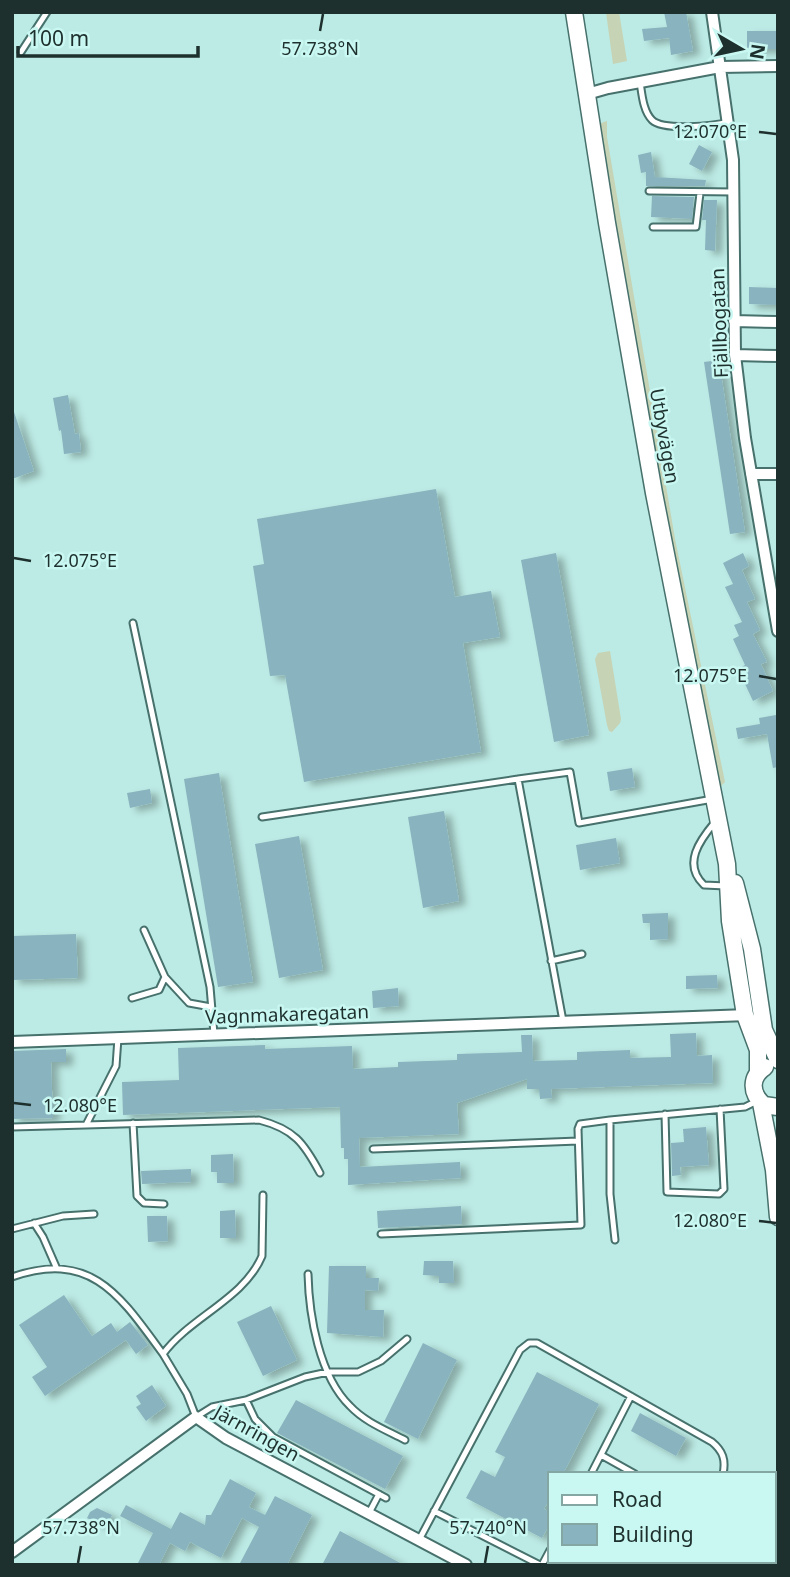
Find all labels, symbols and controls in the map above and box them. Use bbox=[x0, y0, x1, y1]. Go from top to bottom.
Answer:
scale bar bbox=[18, 14, 198, 58]
north arrow bbox=[706, 14, 776, 84]
text: 100 m bbox=[28, 24, 89, 52]
text: 57.738°N bbox=[281, 36, 359, 60]
text: N bbox=[744, 42, 772, 61]
text: 12.070°E bbox=[673, 119, 747, 143]
street label: Fjällbogatan bbox=[704, 268, 734, 378]
street label: Utbyvägen bbox=[644, 386, 686, 486]
text: 12.075°E bbox=[43, 548, 117, 572]
text: 12.075°E bbox=[673, 663, 747, 687]
street label: Vagnmakaregatan bbox=[205, 998, 369, 1030]
text: 12.080°E bbox=[43, 1093, 117, 1117]
text: 12.080°E bbox=[673, 1208, 747, 1232]
street label: Järnringen bbox=[208, 1398, 304, 1467]
legend bbox=[548, 1472, 776, 1563]
text: Road bbox=[612, 1485, 662, 1513]
text: 57.738°N bbox=[42, 1515, 120, 1539]
text: 57.740°N bbox=[449, 1515, 527, 1539]
text: Building bbox=[612, 1520, 694, 1548]

